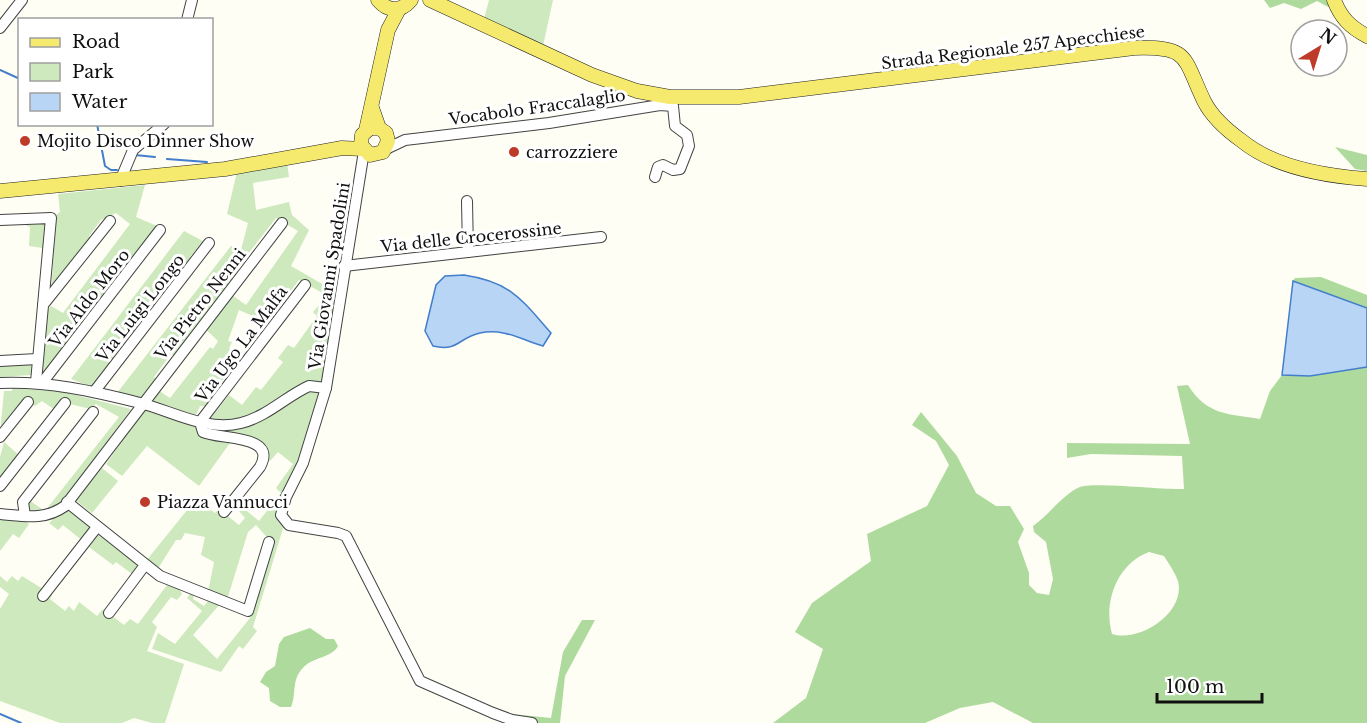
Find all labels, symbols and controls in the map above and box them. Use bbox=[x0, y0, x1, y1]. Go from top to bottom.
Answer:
legend bbox=[18, 18, 213, 126]
north arrow bbox=[1289, 18, 1349, 78]
street label: Strada Regionale 257 Apecchiese bbox=[880, 21, 1146, 73]
text: N bbox=[1316, 24, 1340, 49]
text: Road bbox=[72, 31, 120, 53]
text: Park bbox=[72, 61, 114, 83]
street label: Vocabolo Fraccalaglio bbox=[446, 85, 627, 129]
text: Water bbox=[71, 91, 128, 113]
place label: Mojito Disco Dinner Show bbox=[37, 131, 254, 151]
marker: Mojito Disco Dinner Show bbox=[18, 134, 32, 148]
place label: carrozziere bbox=[526, 142, 618, 162]
marker: carrozziere bbox=[507, 145, 521, 159]
street label: Via Giovanni Spadolini bbox=[304, 180, 354, 372]
street label: Via delle Crocerossine bbox=[379, 218, 562, 257]
street label: Via Pietro Nenni bbox=[150, 244, 250, 365]
street label: Via Aldo Moro bbox=[44, 245, 134, 352]
street label: Via Luigi Longo bbox=[91, 250, 188, 367]
street label: Via Ugo La Malfa bbox=[190, 282, 291, 407]
place label: Piazza Vannucci bbox=[157, 492, 289, 512]
marker: Piazza Vannucci bbox=[138, 495, 152, 509]
scale bar bbox=[1157, 666, 1262, 704]
text: 100 m bbox=[1166, 676, 1224, 698]

